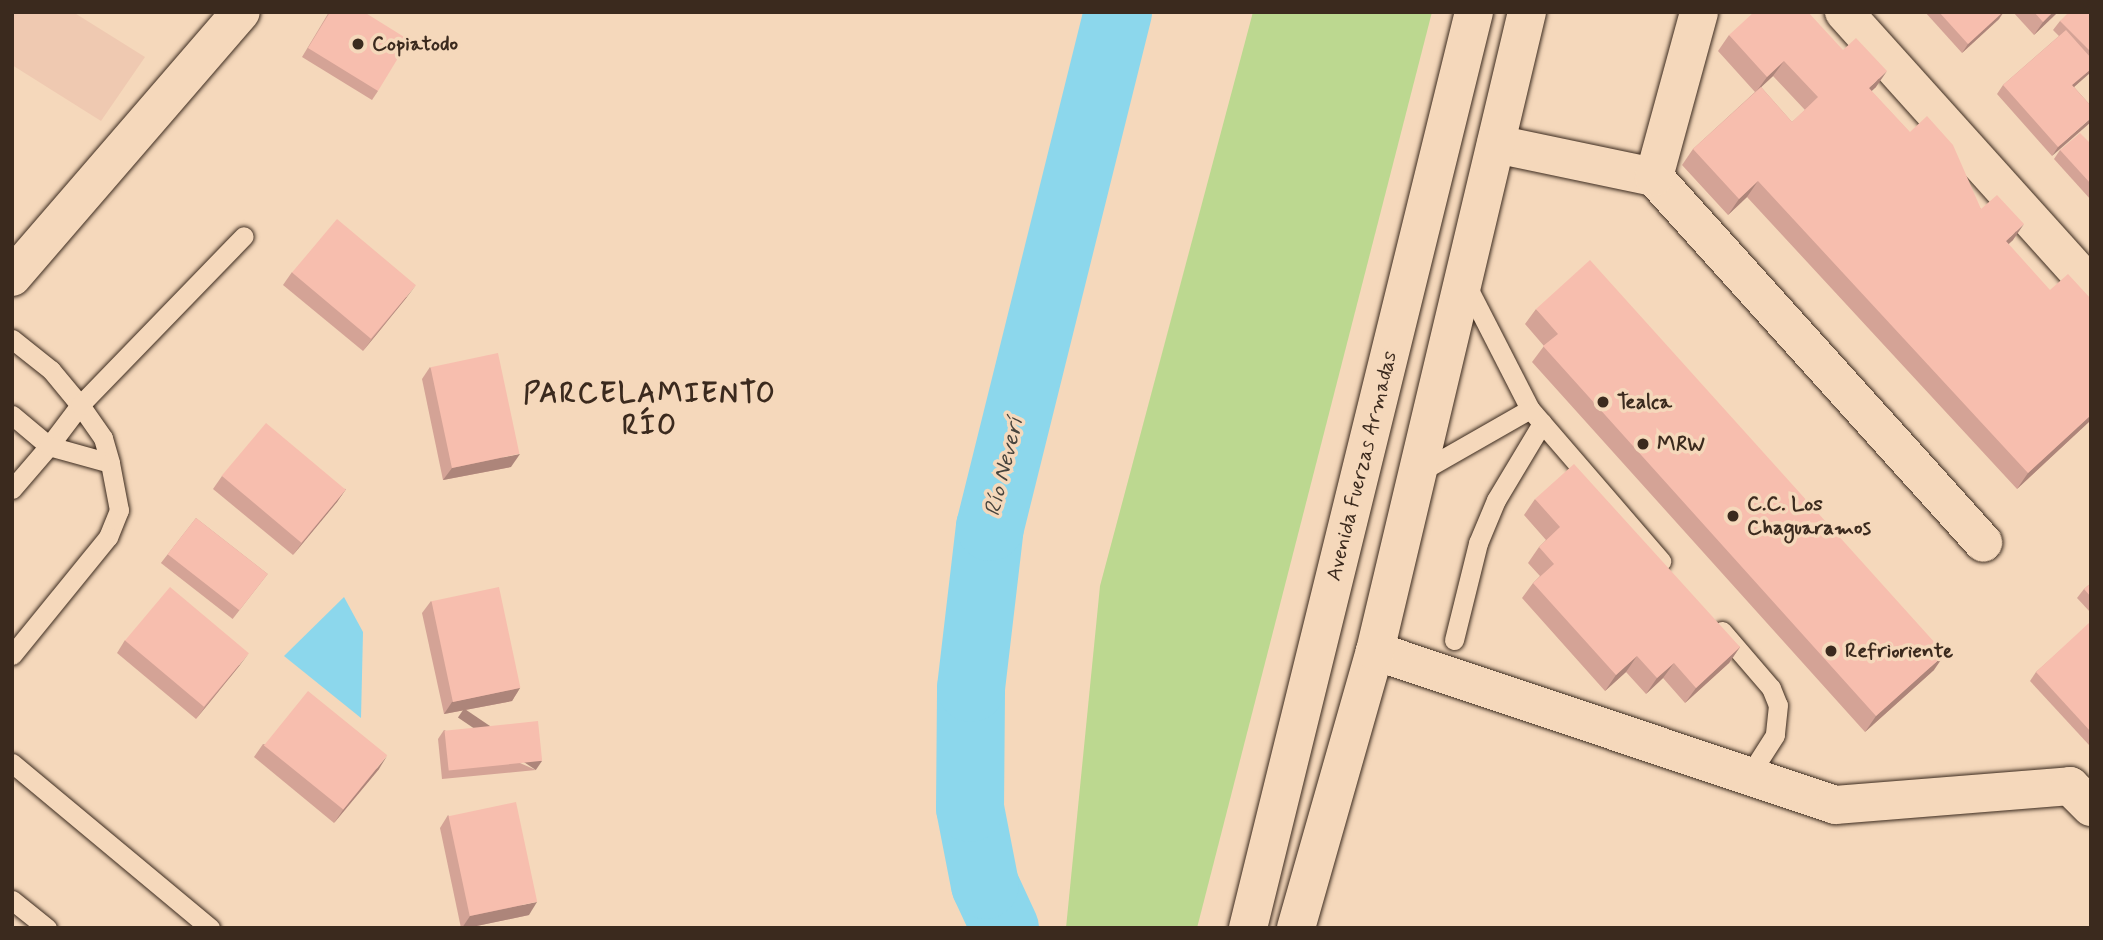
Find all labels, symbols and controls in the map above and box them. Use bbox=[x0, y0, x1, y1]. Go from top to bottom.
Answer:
place label: Copiatodo bbox=[372, 31, 458, 57]
marker: Copiatodo bbox=[350, 36, 366, 52]
street label: Avenida Fuerzas Armadas bbox=[1321, 347, 1403, 585]
district label: PARCELAMIENTO RÍO bbox=[523, 378, 777, 444]
place label: Tealca bbox=[1617, 389, 1672, 415]
marker: Tealca bbox=[1595, 394, 1611, 410]
water label: Río Neverí bbox=[979, 415, 1031, 519]
place label: MRW bbox=[1657, 431, 1705, 457]
marker: MRW bbox=[1635, 436, 1651, 452]
place label: C.C. Los Chaguaramos bbox=[1747, 491, 1871, 541]
marker: C.C. Los Chaguaramos bbox=[1725, 508, 1741, 524]
place label: Refrioriente bbox=[1845, 638, 1953, 664]
marker: Refrioriente bbox=[1823, 643, 1839, 659]

